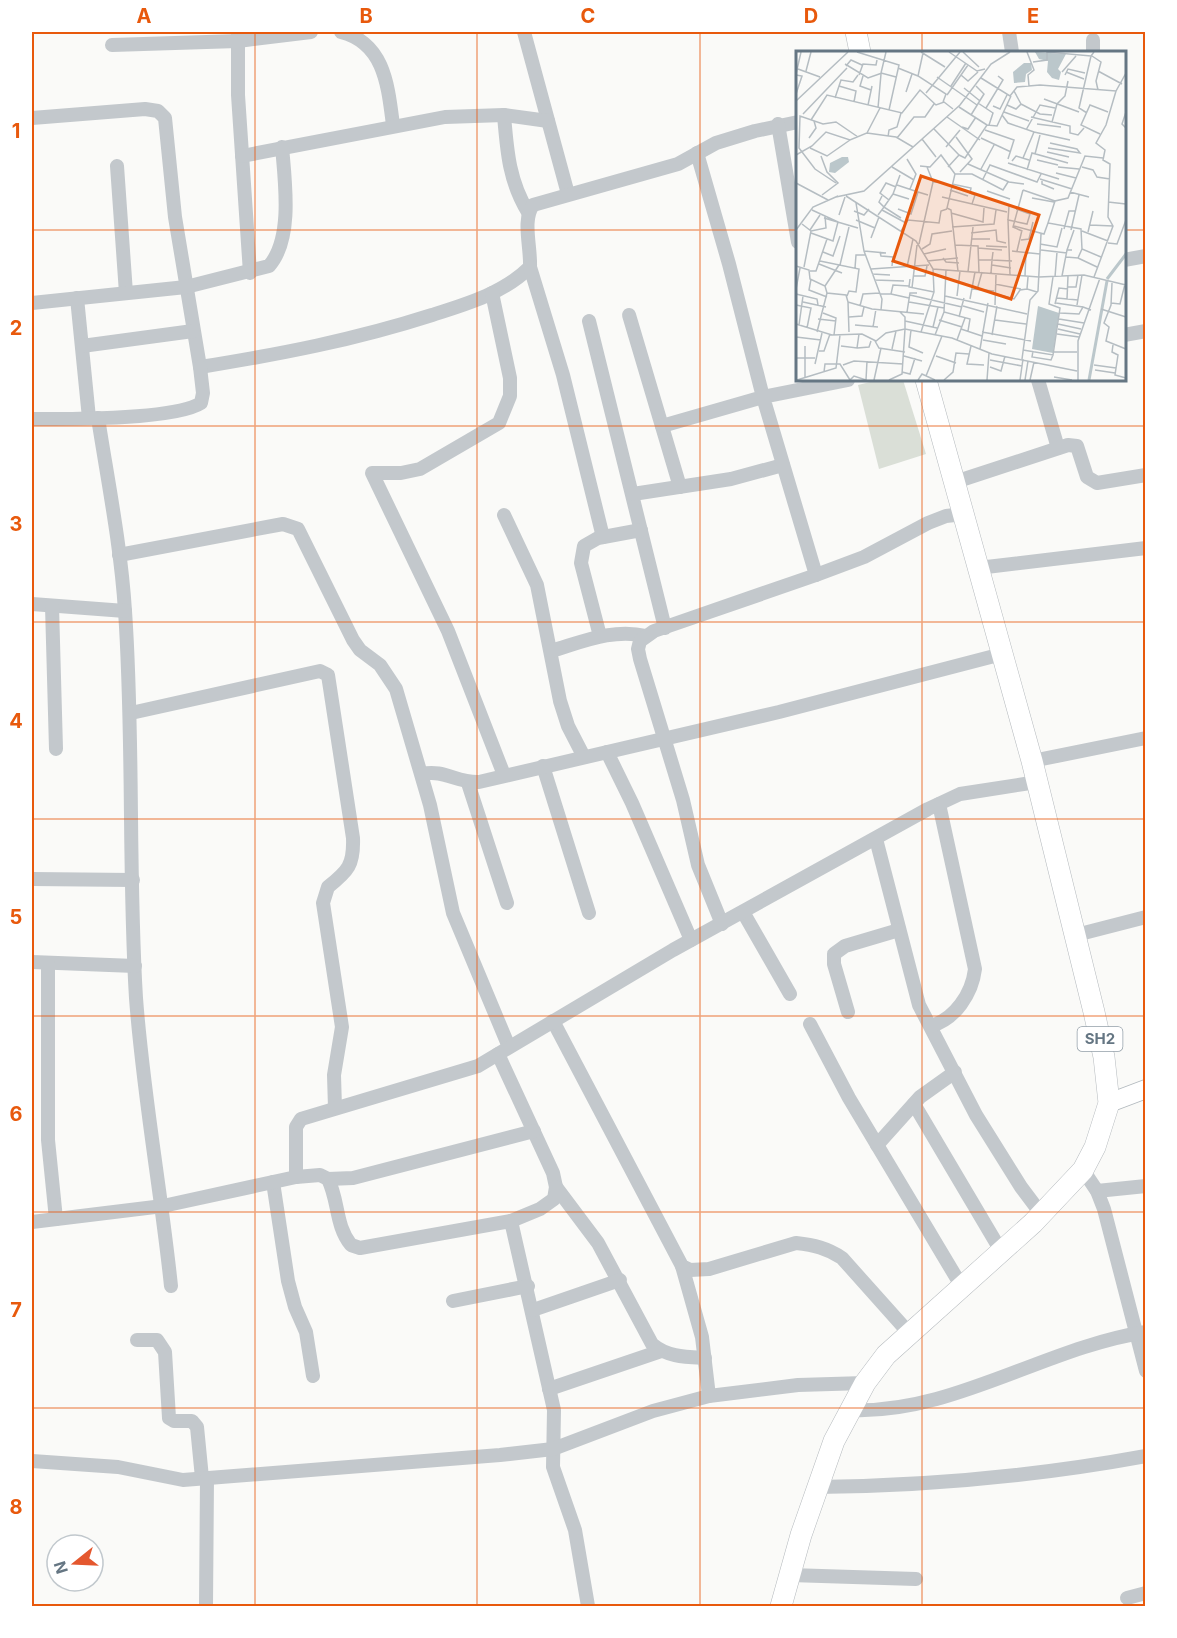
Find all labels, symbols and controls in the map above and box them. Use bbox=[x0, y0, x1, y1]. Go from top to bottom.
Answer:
text: A bbox=[137, 4, 152, 28]
text: B bbox=[359, 4, 373, 28]
text: C bbox=[581, 4, 595, 28]
text: D bbox=[804, 4, 818, 28]
text: E bbox=[1027, 4, 1039, 28]
inset map bbox=[796, 51, 1126, 381]
text: 1 bbox=[12, 119, 20, 143]
text: 2 bbox=[10, 316, 22, 340]
text: 3 bbox=[10, 512, 22, 536]
text: 4 bbox=[9, 709, 23, 733]
text: 5 bbox=[10, 905, 22, 929]
road number: SH2 bbox=[1078, 1027, 1122, 1051]
text: 6 bbox=[10, 1102, 23, 1126]
text: 7 bbox=[10, 1298, 22, 1322]
text: 8 bbox=[9, 1495, 23, 1519]
north arrow bbox=[45, 1533, 105, 1593]
text: N bbox=[49, 1559, 72, 1577]

